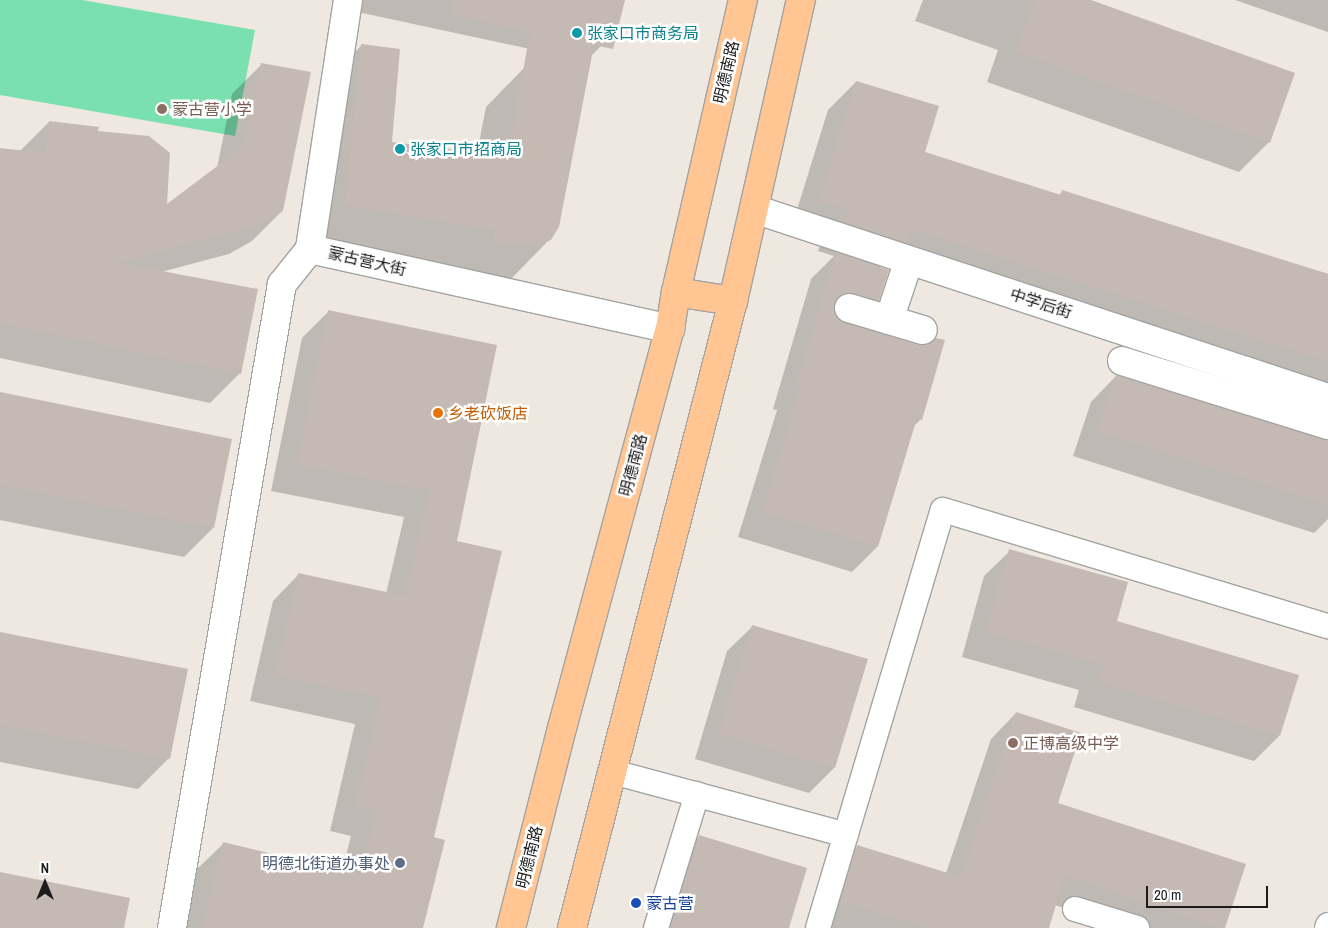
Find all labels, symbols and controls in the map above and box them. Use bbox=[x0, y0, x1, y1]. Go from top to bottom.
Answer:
place label: 张家口市商务局 bbox=[587, 23, 699, 43]
marker: 张家口市商务局 bbox=[571, 27, 583, 39]
street label: 明德南路 bbox=[709, 39, 743, 105]
place label: 蒙古营小学 bbox=[172, 99, 252, 119]
marker: 蒙古营小学 bbox=[156, 103, 168, 115]
place label: 张家口市招商局 bbox=[410, 139, 522, 159]
marker: 张家口市招商局 bbox=[394, 143, 406, 155]
street label: 蒙古营大街 bbox=[326, 243, 408, 279]
street label: 中学后街 bbox=[1008, 284, 1074, 322]
place label: 乡老砍饭店 bbox=[448, 403, 528, 423]
marker: 乡老砍饭店 bbox=[432, 407, 444, 419]
street label: 明德南路 bbox=[615, 432, 651, 498]
place label: 正博高级中学 bbox=[1023, 733, 1119, 753]
marker: 正博高级中学 bbox=[1007, 737, 1019, 749]
street label: 明德南路 bbox=[512, 824, 546, 890]
place label: 明德北街道办事处 bbox=[262, 853, 390, 873]
marker: 明德北街道办事处 bbox=[394, 857, 406, 869]
north arrow bbox=[20, 858, 70, 908]
text: N bbox=[41, 859, 49, 877]
scale bar bbox=[1148, 876, 1270, 908]
text: 20 m bbox=[1154, 884, 1181, 905]
place label: 蒙古营 bbox=[646, 893, 694, 913]
marker: 蒙古营 bbox=[630, 897, 642, 909]

